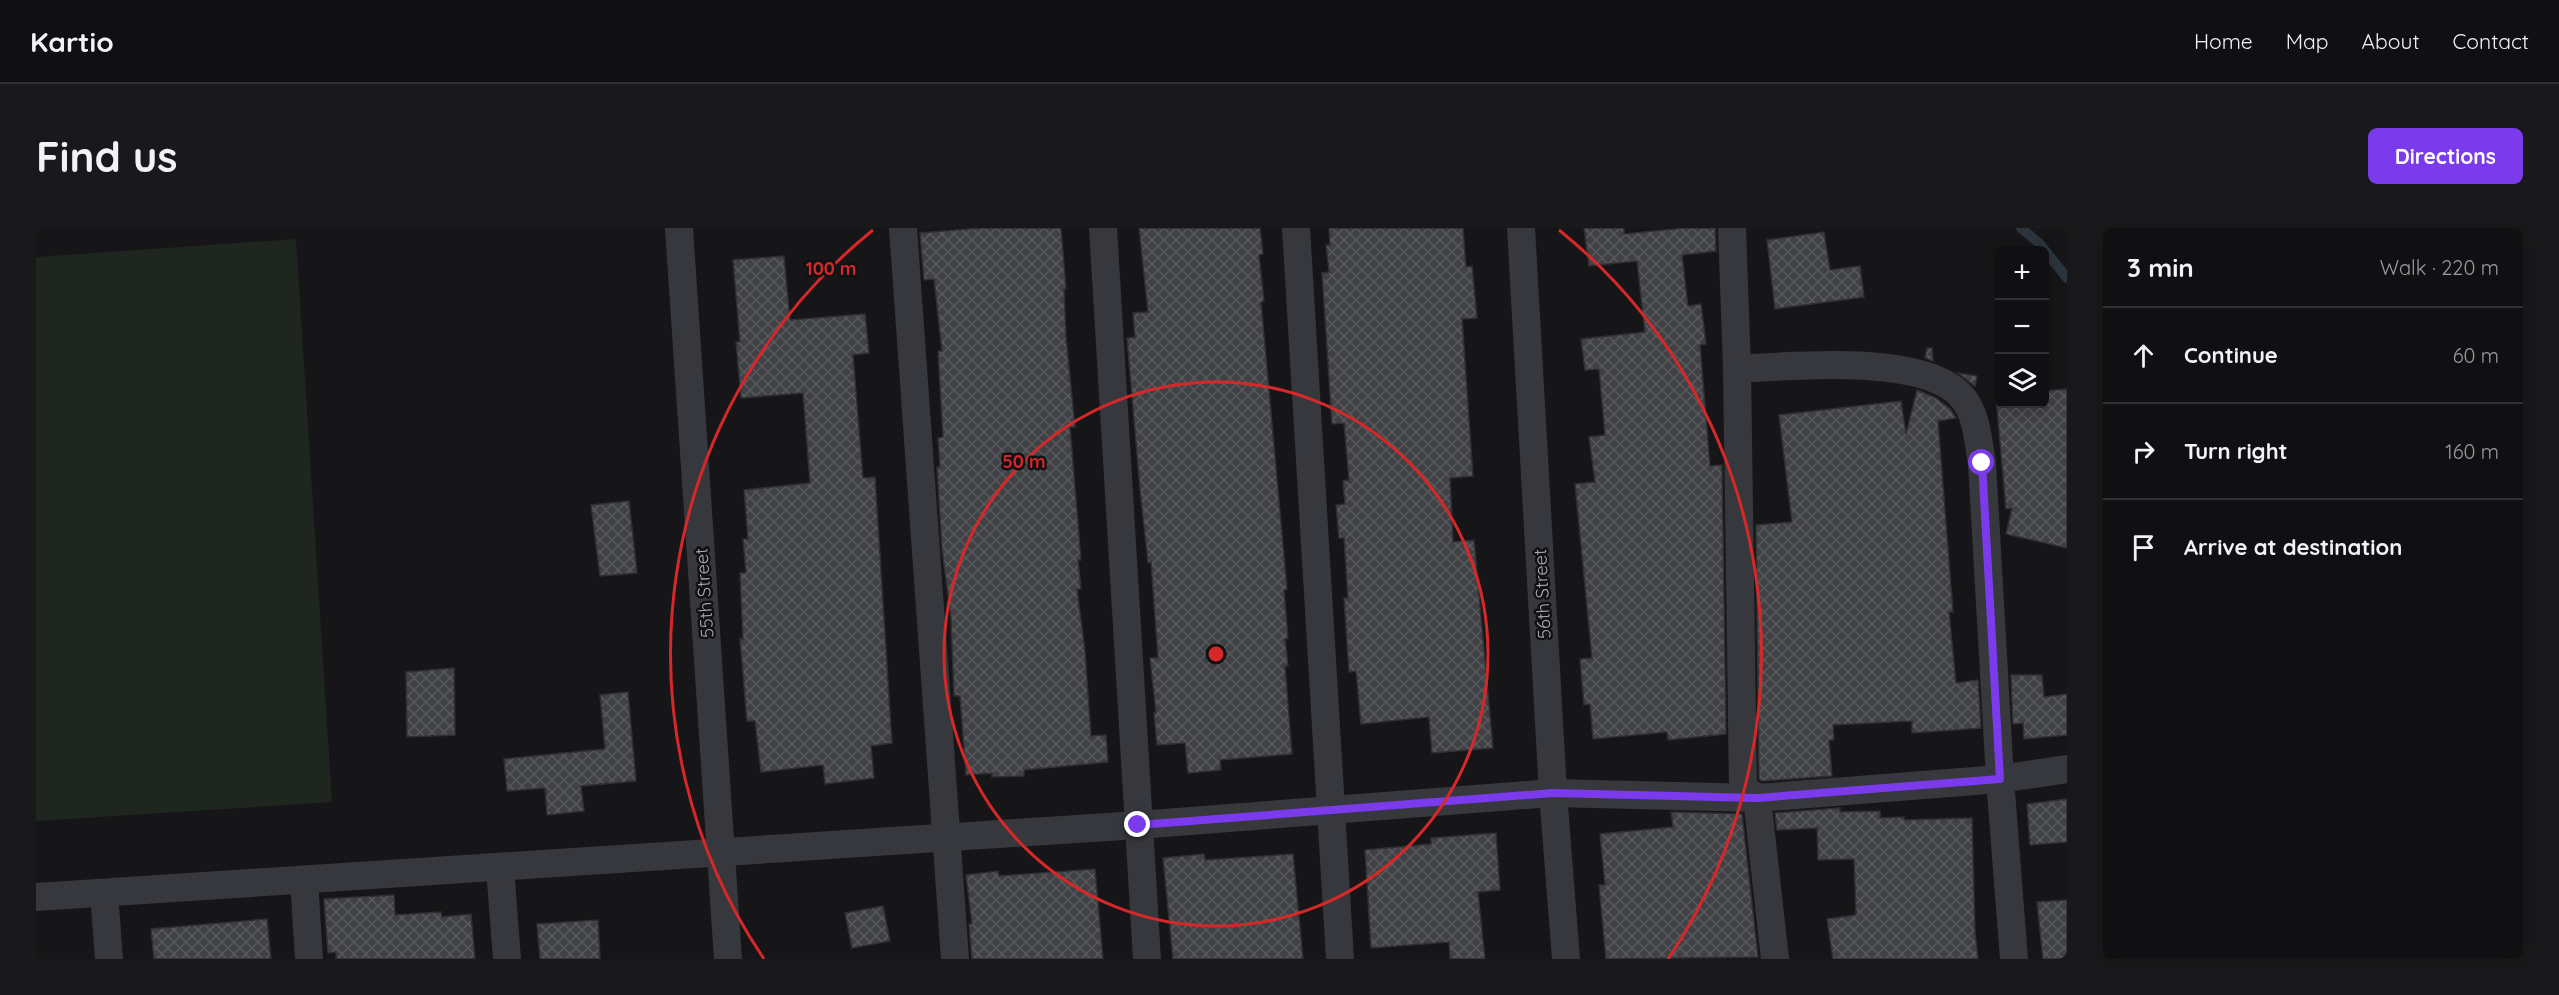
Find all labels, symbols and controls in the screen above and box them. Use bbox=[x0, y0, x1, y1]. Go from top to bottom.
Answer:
text: Kartio bbox=[30, 24, 114, 59]
text: Home bbox=[2194, 28, 2253, 54]
text: Map bbox=[2286, 28, 2329, 54]
text: About bbox=[2362, 28, 2420, 54]
text: Contact bbox=[2453, 28, 2529, 54]
button: Directions bbox=[2368, 128, 2523, 184]
text: Find us bbox=[36, 130, 178, 183]
map controls bbox=[1995, 246, 2049, 408]
button: + bbox=[1995, 246, 2049, 300]
text: 3 min bbox=[2127, 251, 2194, 284]
text: Walk · 220 m bbox=[2380, 255, 2499, 280]
text: 100 m bbox=[806, 257, 856, 280]
button: − bbox=[1995, 300, 2049, 354]
icon: ahead bbox=[2127, 339, 2160, 372]
text: Continue bbox=[2184, 341, 2278, 369]
text: 60 m bbox=[2453, 343, 2499, 368]
button: layers bbox=[1995, 354, 2049, 408]
icon: right bbox=[2127, 435, 2160, 468]
text: Turn right bbox=[2184, 437, 2288, 465]
text: 160 m bbox=[2445, 439, 2499, 464]
route start bbox=[1968, 449, 1994, 475]
text: 50 m bbox=[1002, 450, 1046, 473]
icon: arrive bbox=[2127, 531, 2160, 564]
text: Arrive at destination bbox=[2184, 533, 2402, 561]
street label: 55th Street bbox=[689, 547, 719, 639]
street label: 56th Street bbox=[1528, 548, 1556, 640]
centre of rings bbox=[1206, 644, 1226, 664]
route end bbox=[1124, 811, 1150, 837]

